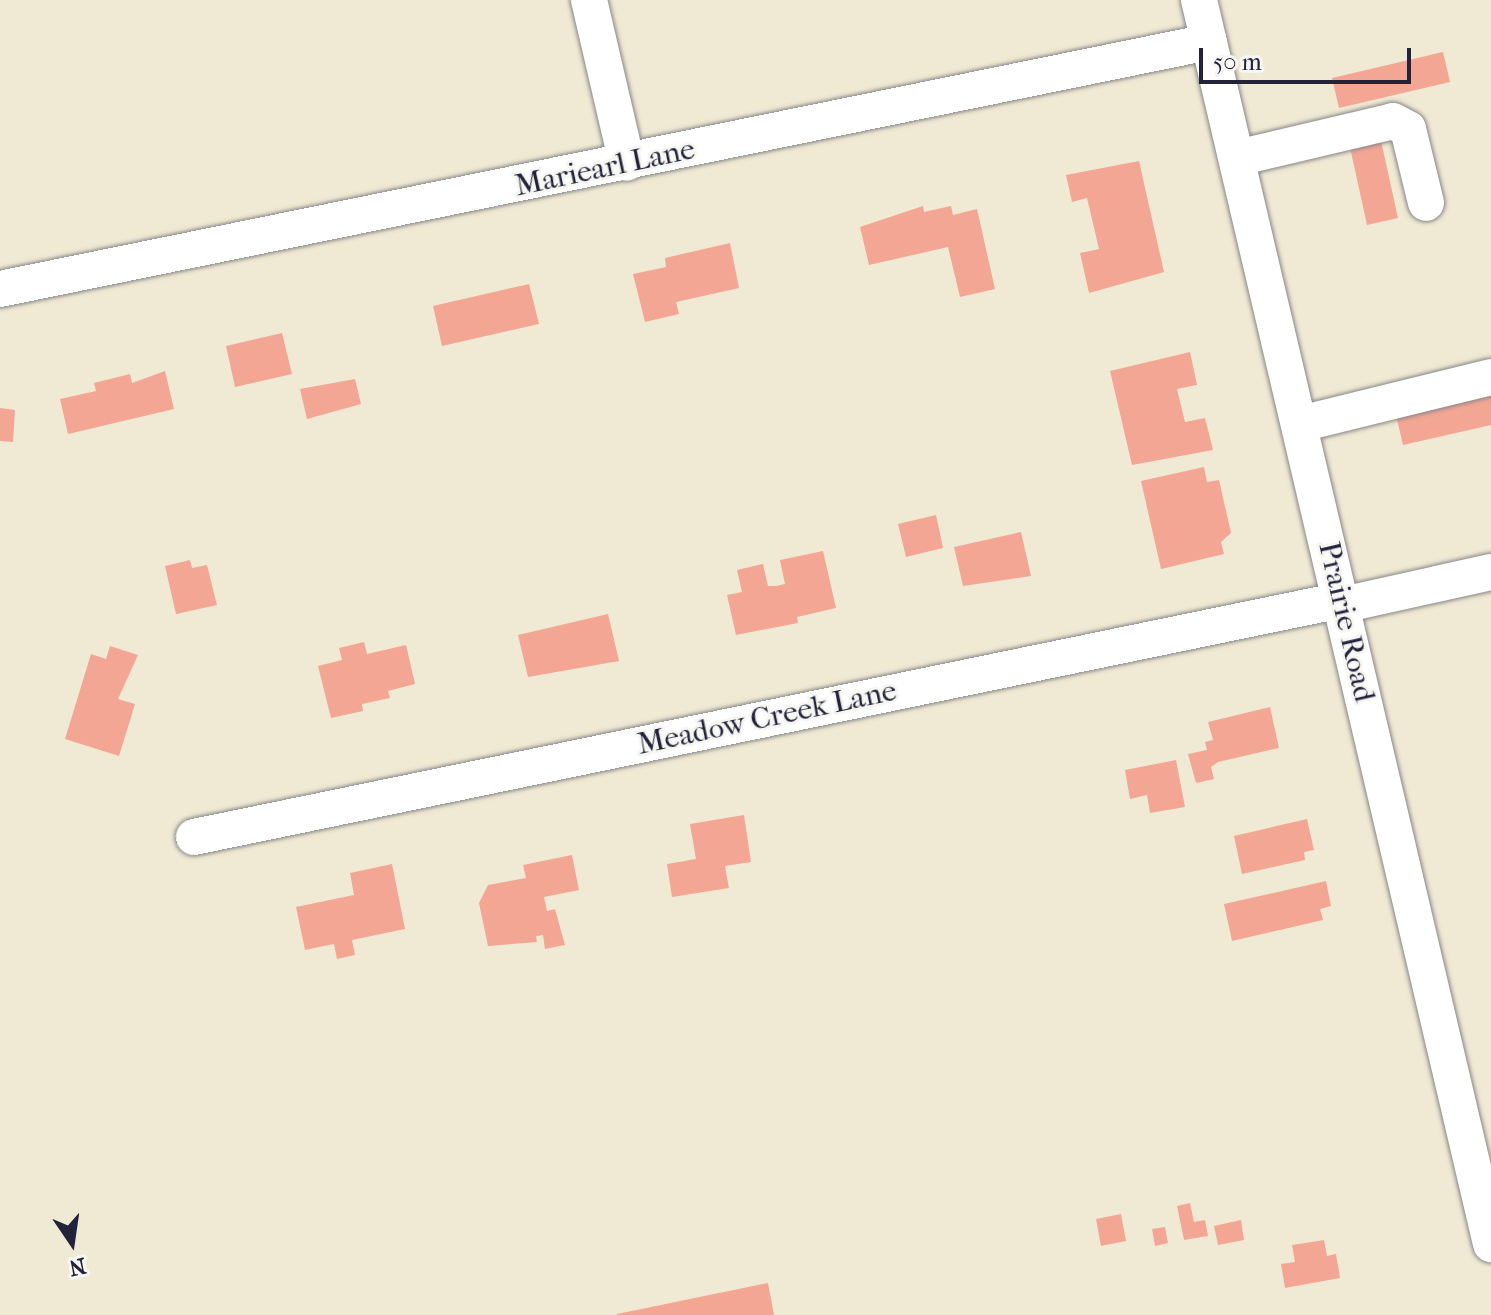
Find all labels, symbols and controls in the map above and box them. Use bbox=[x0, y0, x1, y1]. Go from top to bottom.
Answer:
scale bar bbox=[1203, 32, 1415, 82]
text: 50 m bbox=[1213, 48, 1262, 76]
street label: Mariearl Lane bbox=[512, 131, 698, 205]
street label: Prairie Road bbox=[1310, 539, 1382, 705]
street label: Meadow Creek Lane bbox=[634, 673, 900, 763]
north arrow bbox=[32, 1203, 112, 1283]
text: N bbox=[66, 1252, 88, 1281]

